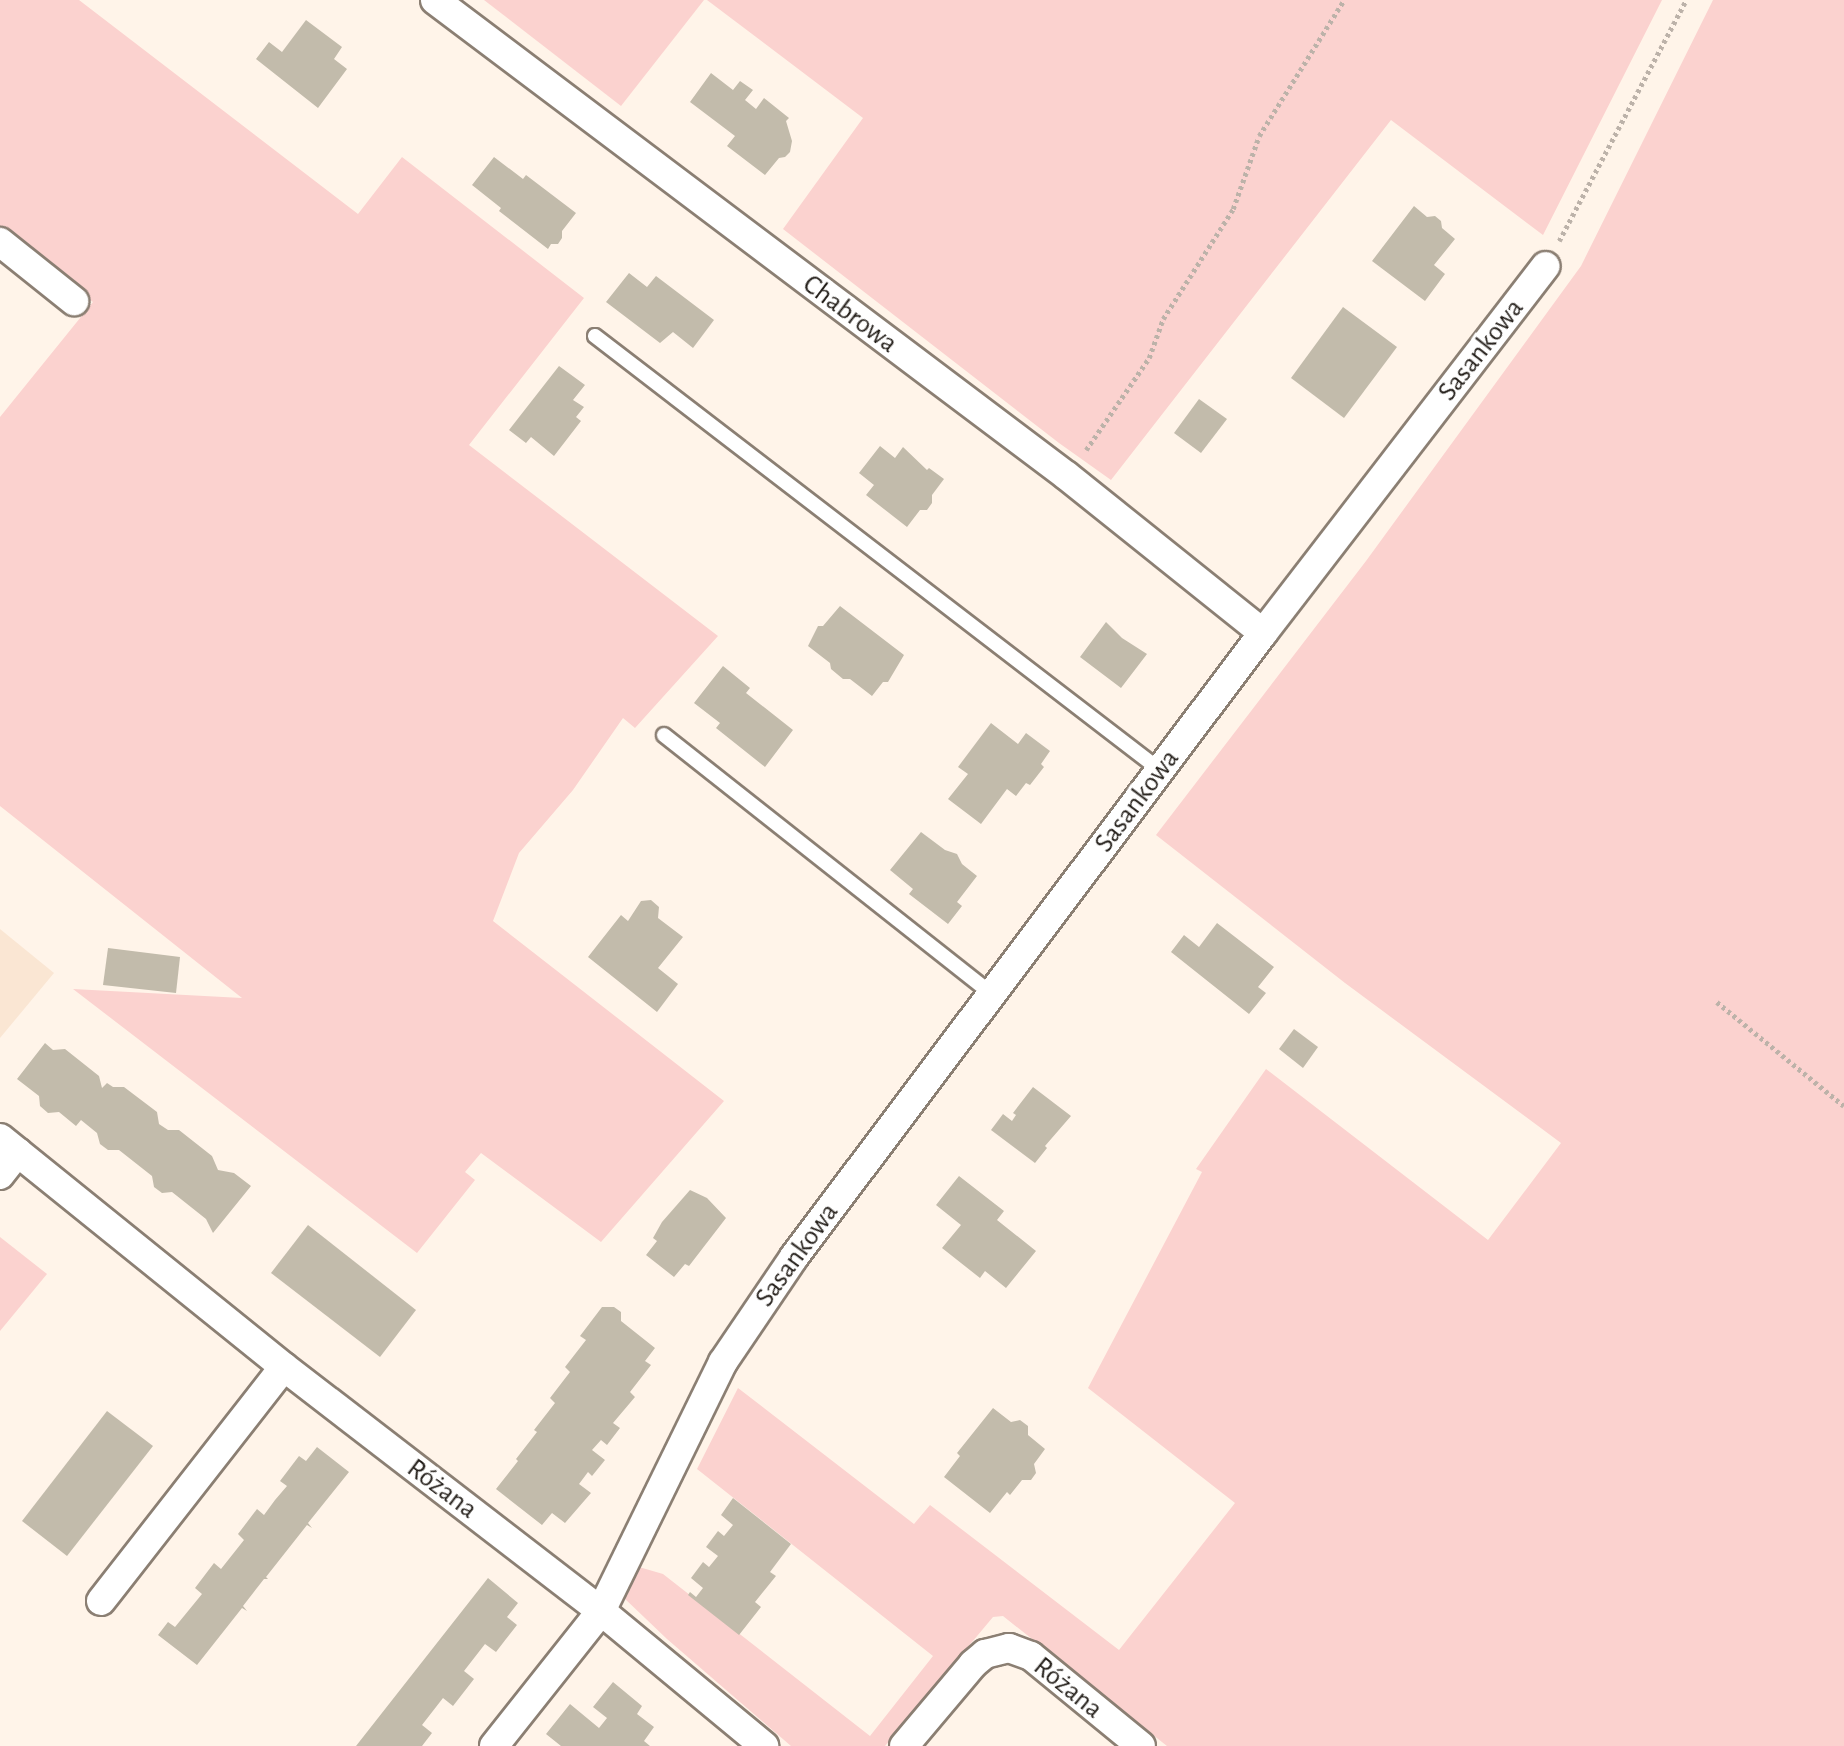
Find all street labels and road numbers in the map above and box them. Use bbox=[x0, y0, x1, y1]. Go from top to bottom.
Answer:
street label: Chabrowa bbox=[796, 268, 904, 360]
street label: Sasankowa bbox=[1431, 292, 1531, 408]
street label: Sasankowa bbox=[1087, 743, 1187, 859]
street label: Sasankowa bbox=[748, 1197, 846, 1313]
street label: Różana bbox=[400, 1452, 484, 1526]
street label: Różana bbox=[1027, 1650, 1109, 1726]

